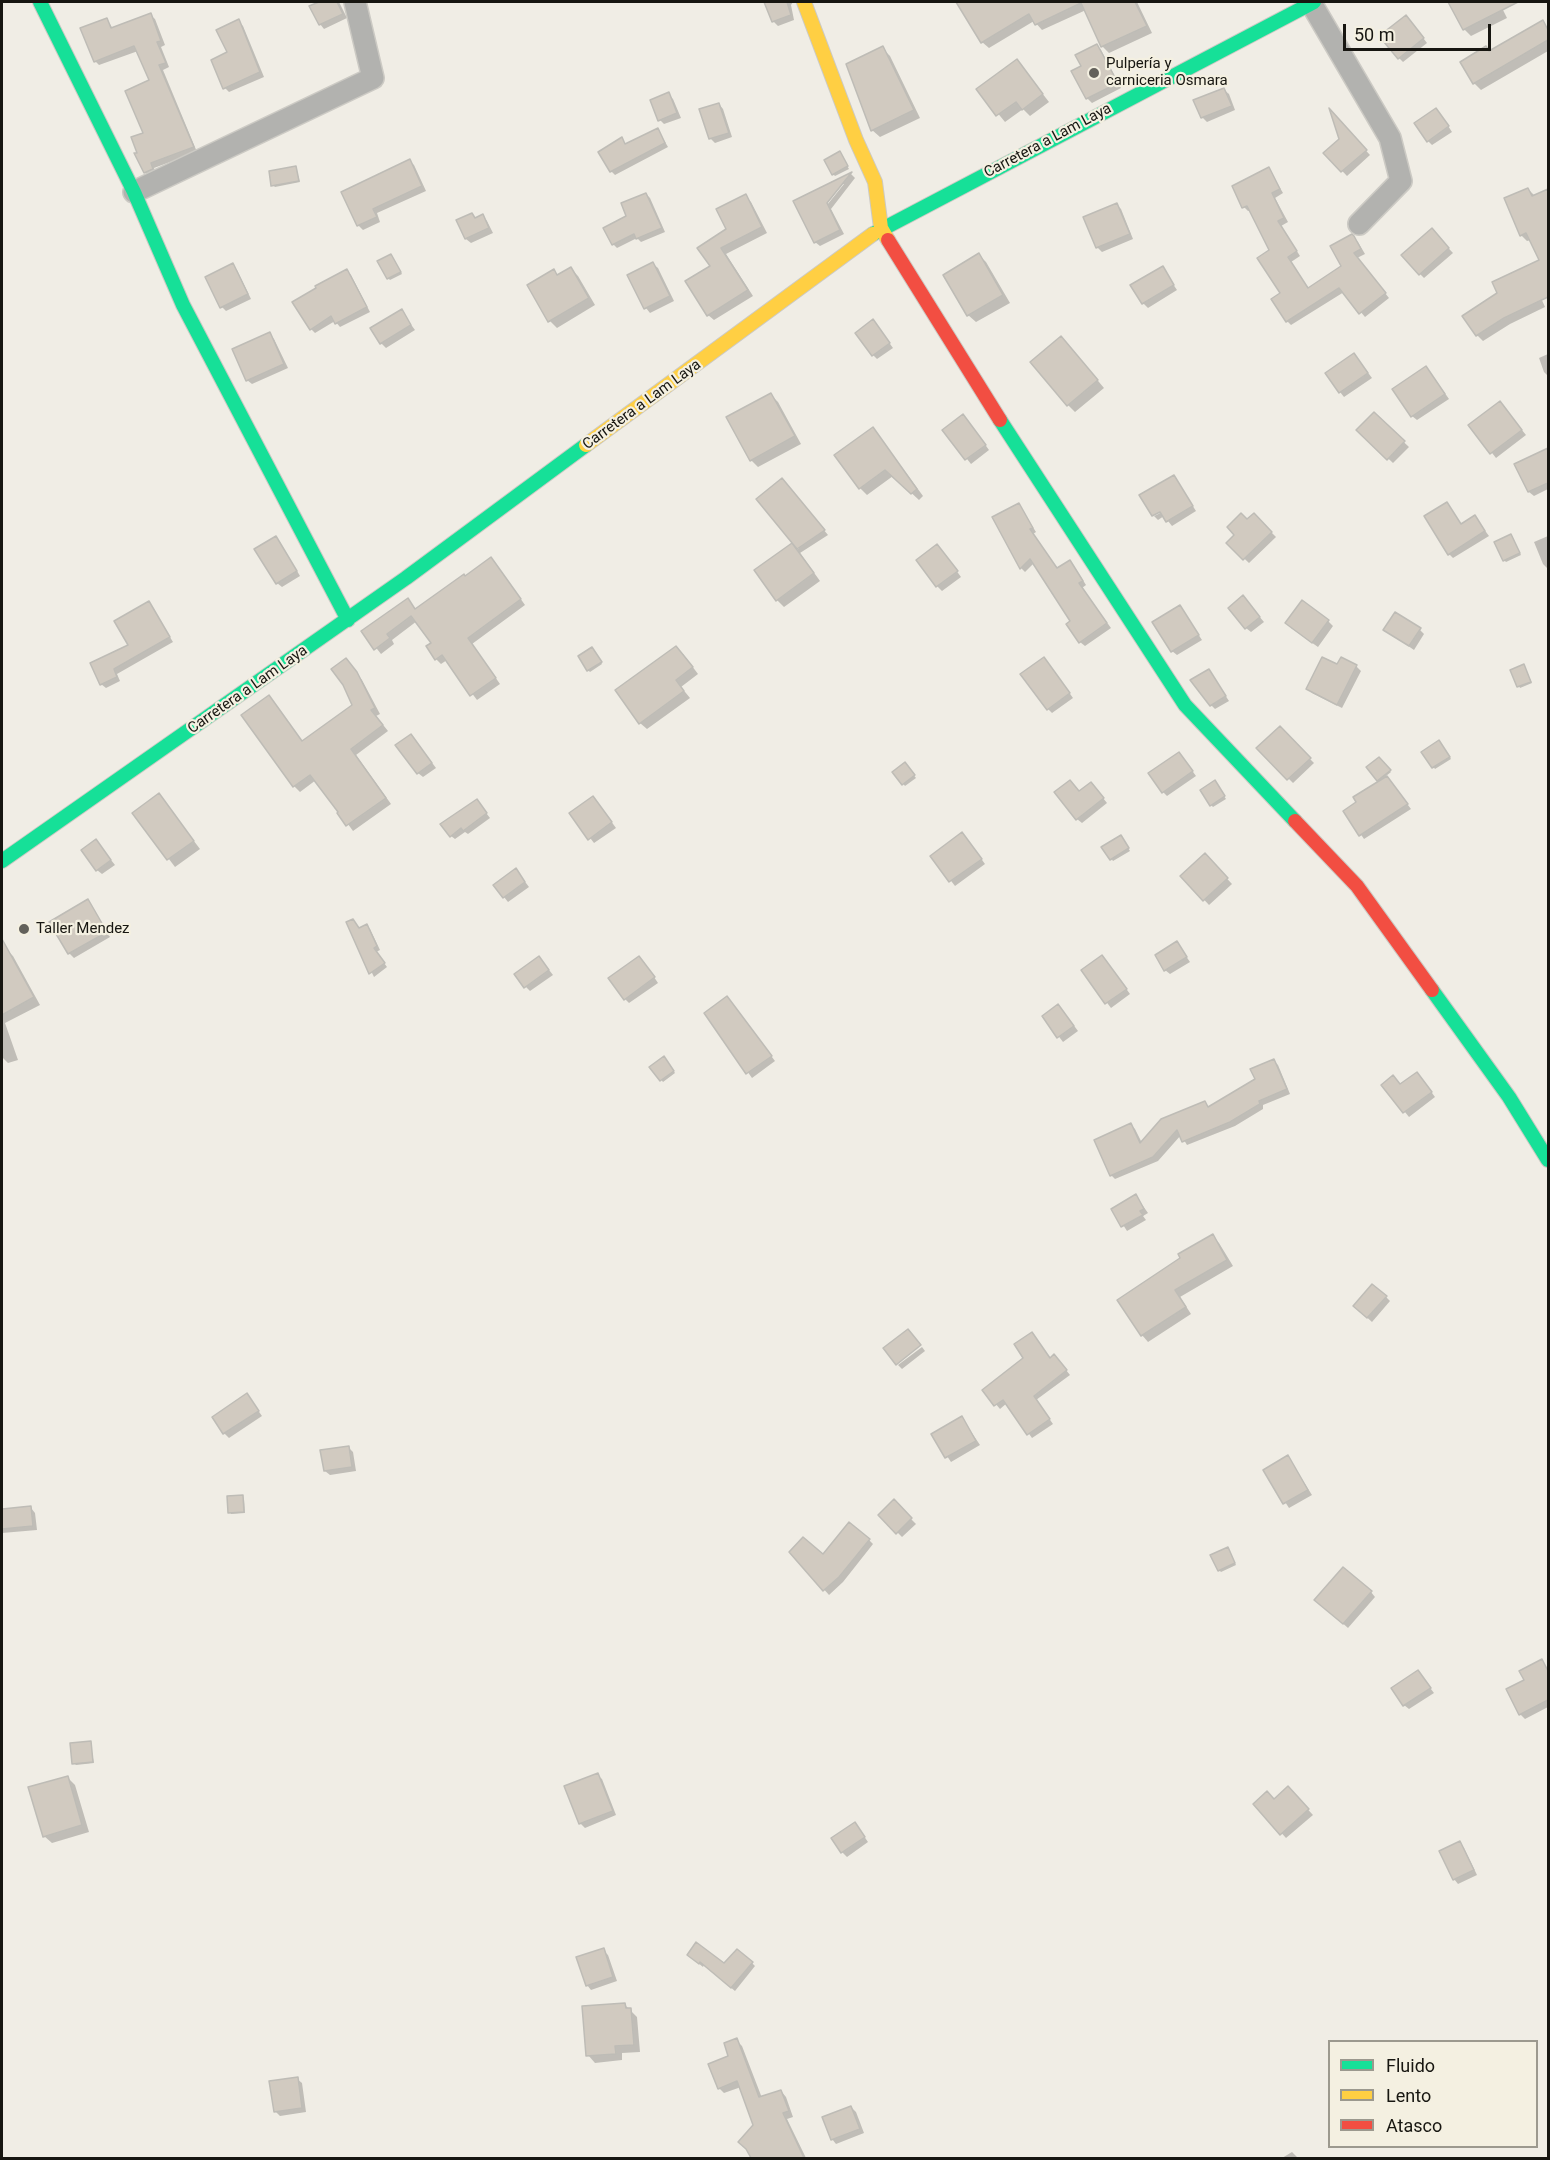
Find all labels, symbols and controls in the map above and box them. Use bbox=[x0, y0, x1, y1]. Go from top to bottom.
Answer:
scale bar bbox=[1346, 12, 1494, 50]
text: 50 m bbox=[1354, 24, 1394, 45]
place label: Pulpería y carniceria Osmara bbox=[1106, 55, 1228, 90]
marker: Pulpería y carniceria Osmara bbox=[1087, 66, 1101, 80]
street label: Carretera a Lam Laya bbox=[981, 100, 1115, 182]
street label: Carretera a Lam Laya bbox=[579, 356, 705, 454]
street label: Carretera a Lam Laya bbox=[185, 642, 311, 738]
place label: Taller Mendez bbox=[36, 920, 130, 938]
marker: Taller Mendez bbox=[17, 922, 31, 936]
legend bbox=[1328, 2040, 1538, 2148]
text: Fluido bbox=[1386, 2055, 1435, 2076]
text: Lento bbox=[1386, 2085, 1431, 2106]
text: Atasco bbox=[1386, 2115, 1442, 2136]

